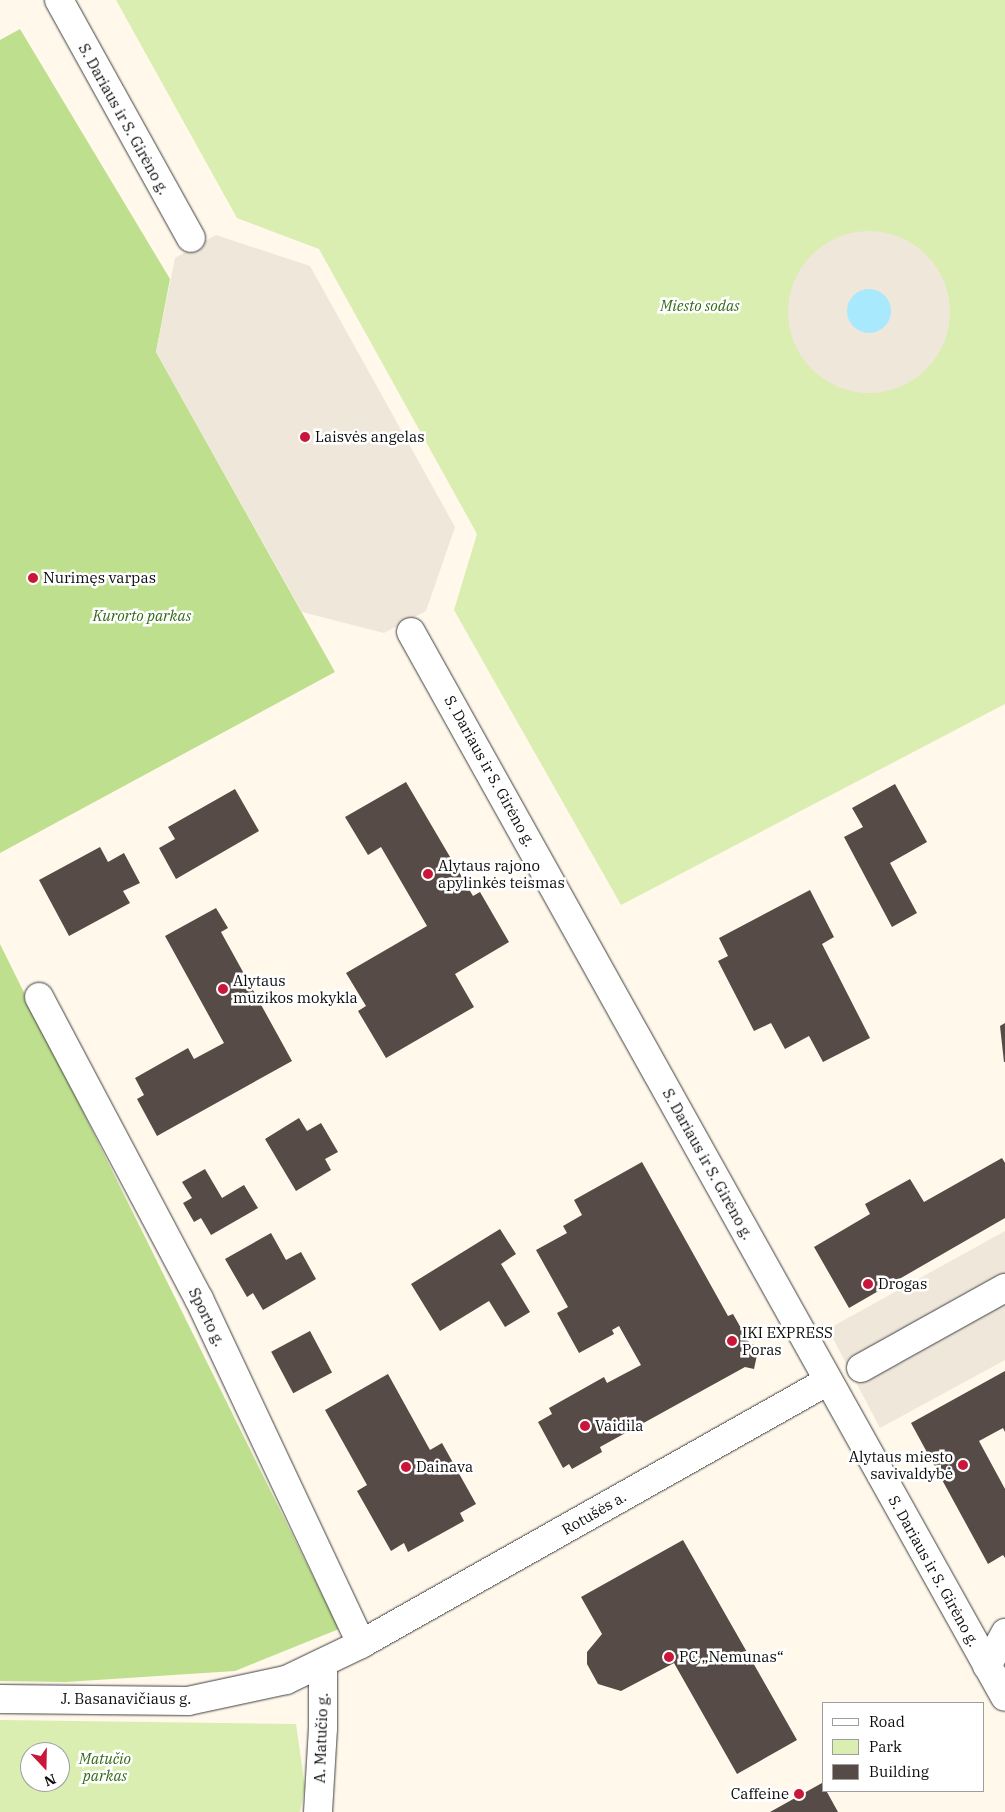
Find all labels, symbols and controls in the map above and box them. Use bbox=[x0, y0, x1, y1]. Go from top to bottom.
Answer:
street label: S. Dariaus ir S. Girėno g. bbox=[75, 40, 173, 198]
park label: Miesto sodas bbox=[660, 297, 740, 315]
place label: Laisvės angelas bbox=[315, 428, 425, 446]
marker: Laisvės angelas bbox=[299, 431, 311, 443]
place label: Nurimęs varpas bbox=[43, 569, 156, 587]
marker: Nurimęs varpas bbox=[27, 572, 39, 584]
park label: Kurorto parkas bbox=[93, 607, 191, 625]
street label: S. Dariaus ir S. Girėno g. bbox=[441, 692, 539, 850]
place label: Alytaus rajono apylinkės teismas bbox=[438, 856, 565, 891]
marker: Alytaus rajono apylinkės teismas bbox=[422, 868, 434, 880]
place label: Alytaus muzikos mokykla bbox=[233, 971, 358, 1006]
marker: Alytaus muzikos mokykla bbox=[217, 983, 229, 995]
street label: S. Dariaus ir S. Girėno g. bbox=[659, 1085, 757, 1243]
place label: Drogas bbox=[878, 1275, 927, 1293]
marker: Drogas bbox=[862, 1278, 874, 1290]
street label: Sporto g. bbox=[185, 1285, 229, 1349]
place label: IKI EXPRESS Poras bbox=[742, 1323, 833, 1358]
marker: IKI EXPRESS Poras bbox=[726, 1335, 738, 1347]
place label: Vaidila bbox=[595, 1417, 643, 1435]
marker: Vaidila bbox=[579, 1420, 591, 1432]
place label: Alytaus miesto savivaldybė bbox=[849, 1447, 953, 1482]
place label: Dainava bbox=[416, 1458, 473, 1476]
marker: Alytaus miesto savivaldybė bbox=[957, 1459, 969, 1471]
marker: Dainava bbox=[400, 1461, 412, 1473]
street label: Rotušės a. bbox=[559, 1487, 629, 1539]
street label: S. Dariaus ir S. Girėno g. bbox=[885, 1492, 983, 1650]
place label: PC „Nemunas“ bbox=[679, 1648, 784, 1666]
marker: PC „Nemunas“ bbox=[663, 1651, 675, 1663]
street label: J. Basanavičiaus g. bbox=[61, 1690, 191, 1708]
street label: A. Matučio g. bbox=[310, 1692, 332, 1784]
legend bbox=[822, 1702, 985, 1792]
text: Road bbox=[869, 1712, 905, 1731]
text: Park bbox=[869, 1737, 902, 1756]
north arrow bbox=[20, 1742, 70, 1792]
park label: Matučio parkas bbox=[79, 1749, 131, 1784]
text: Building bbox=[869, 1762, 929, 1781]
text: N bbox=[42, 1770, 58, 1790]
place label: Caffeine bbox=[731, 1785, 789, 1803]
marker: Caffeine bbox=[793, 1788, 805, 1800]

